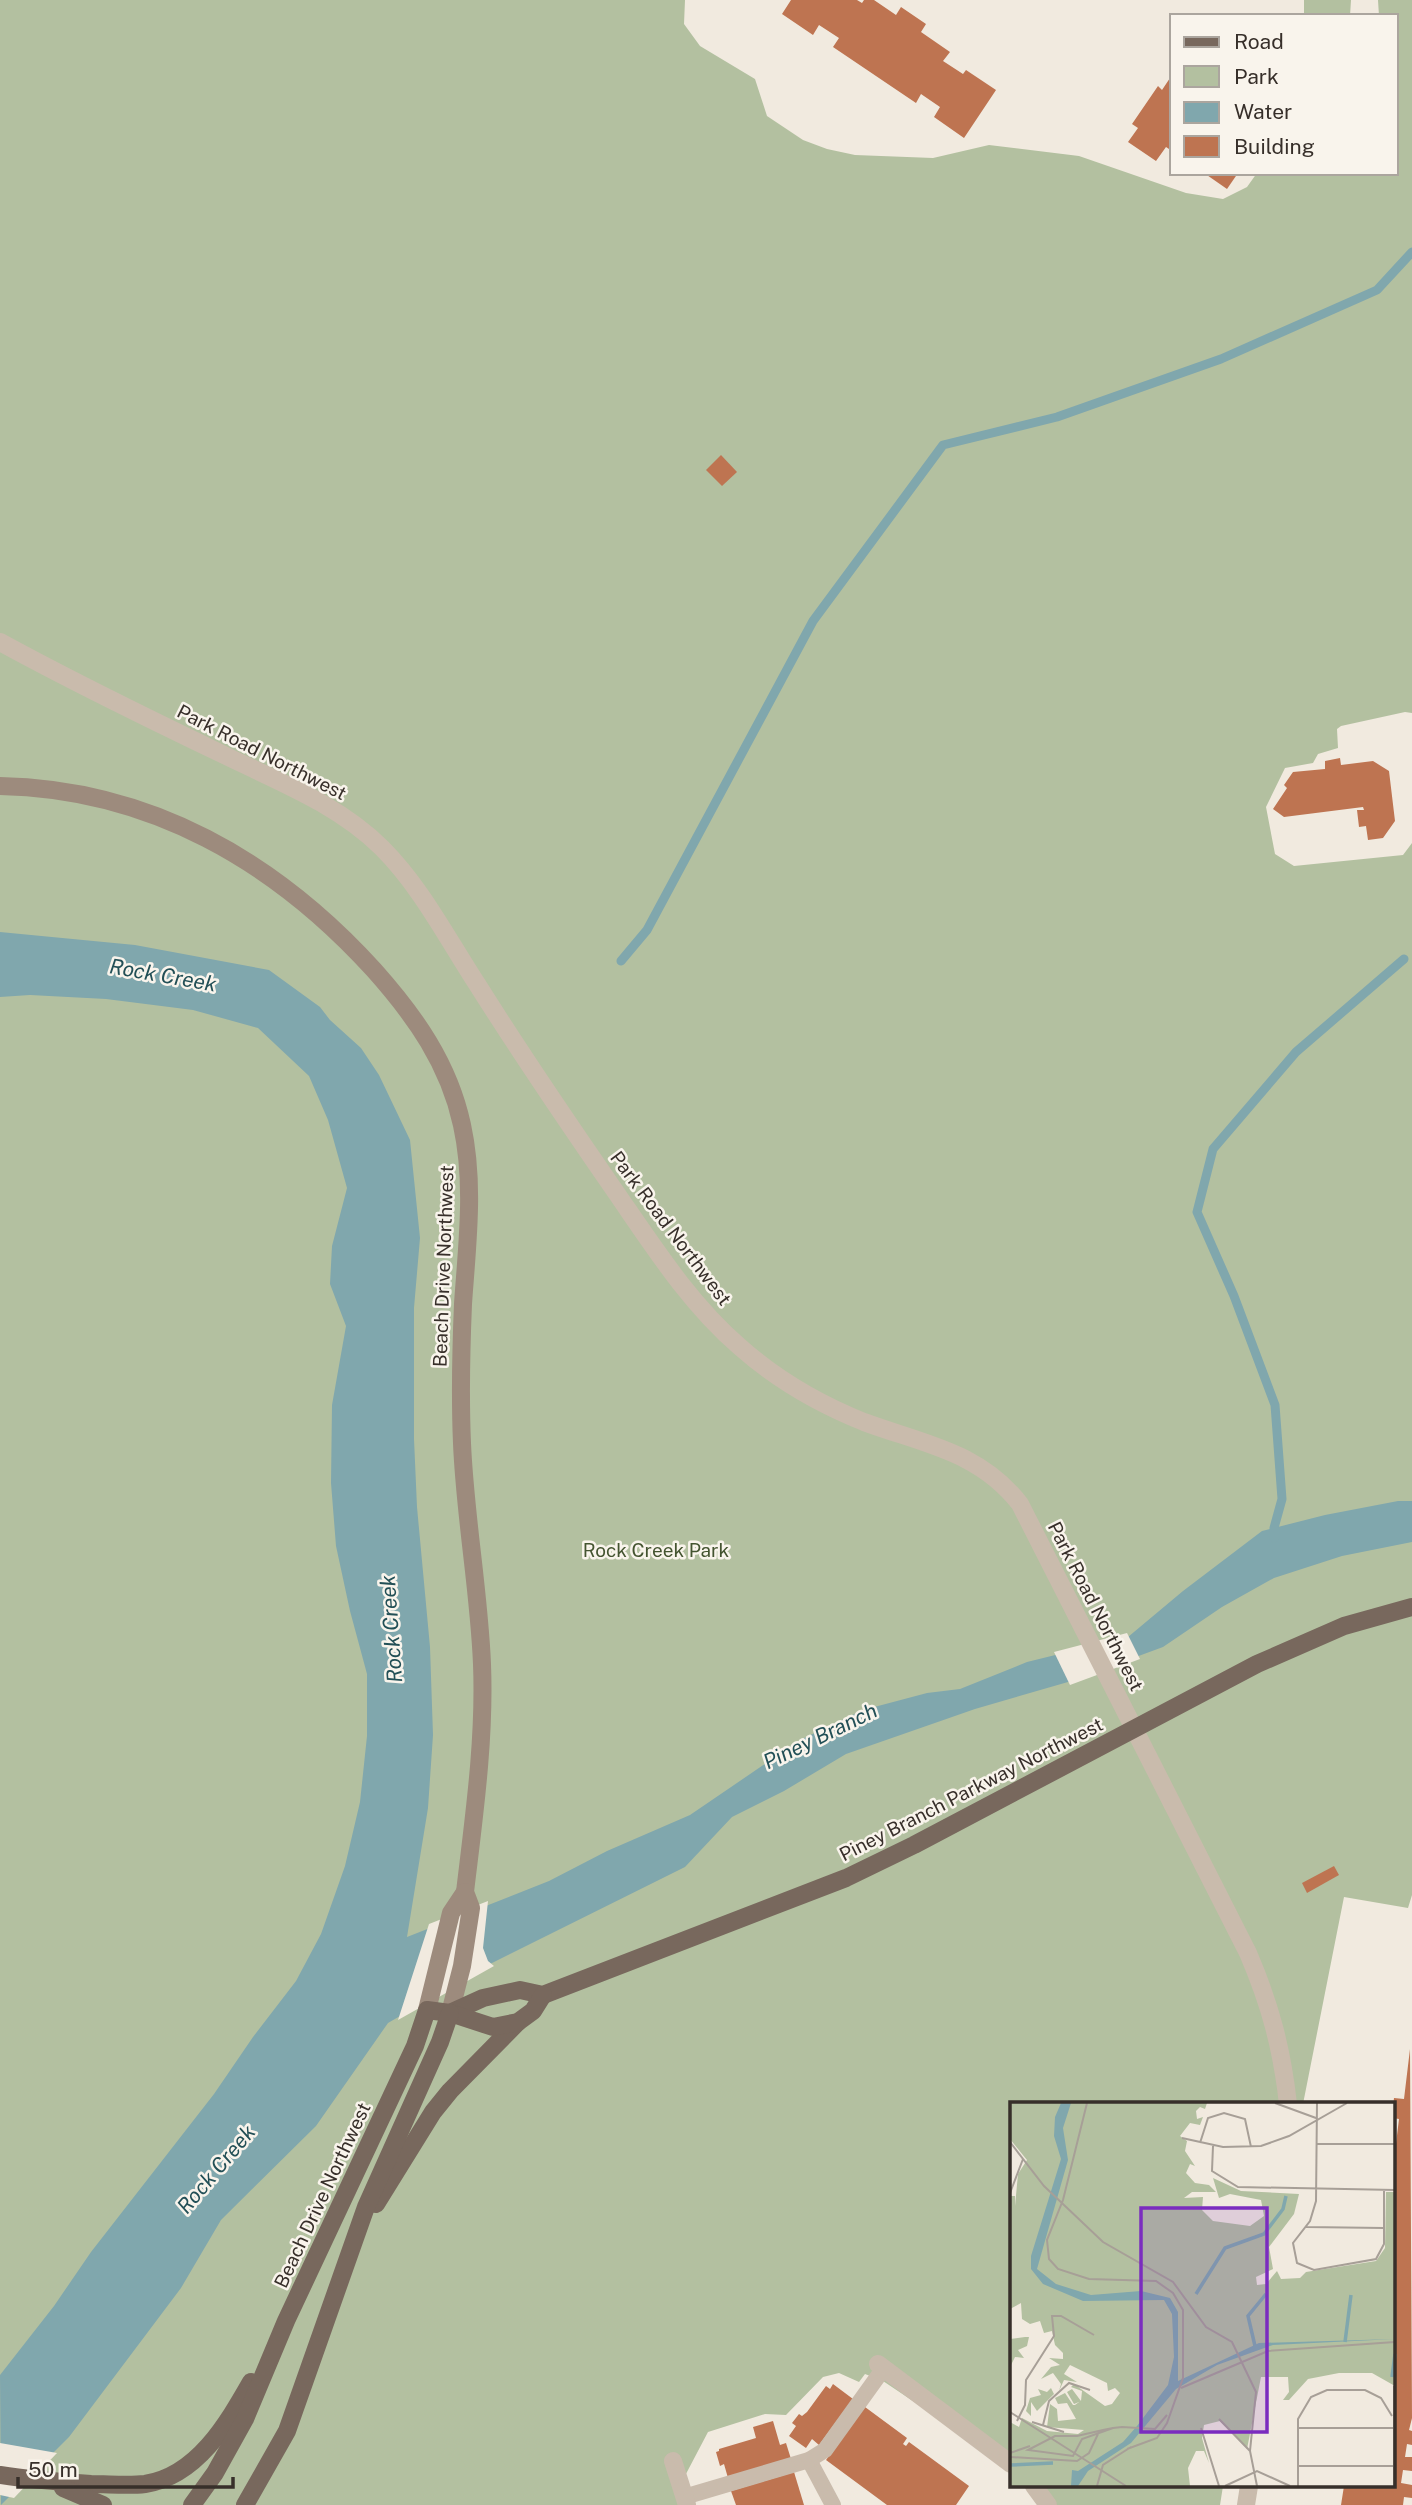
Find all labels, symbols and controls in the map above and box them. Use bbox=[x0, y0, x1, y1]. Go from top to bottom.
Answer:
legend bbox=[1170, 14, 1398, 175]
text: Road bbox=[1234, 29, 1284, 54]
text: Park bbox=[1234, 64, 1279, 89]
text: Water bbox=[1234, 99, 1292, 124]
text: Building bbox=[1234, 134, 1315, 159]
street label: Park Road Northwest bbox=[174, 700, 350, 804]
water label: Rock Creek bbox=[108, 953, 219, 997]
street label: Park Road Northwest bbox=[606, 1147, 736, 1309]
street label: Beach Drive Northwest bbox=[428, 1165, 458, 1367]
street label: Park Road Northwest bbox=[1044, 1518, 1148, 1694]
park label: Rock Creek Park bbox=[583, 1539, 730, 1561]
water label: Rock Creek bbox=[375, 1574, 407, 1684]
water label: Piney Branch bbox=[759, 1698, 881, 1774]
street label: Piney Branch Parkway Northwest bbox=[836, 1713, 1106, 1865]
street label: Beach Drive Northwest bbox=[269, 2099, 375, 2291]
inset map bbox=[1010, 2102, 1394, 2488]
water label: Rock Creek bbox=[172, 2119, 261, 2218]
scale bar bbox=[18, 2446, 233, 2490]
text: 50 m bbox=[28, 2457, 78, 2482]

